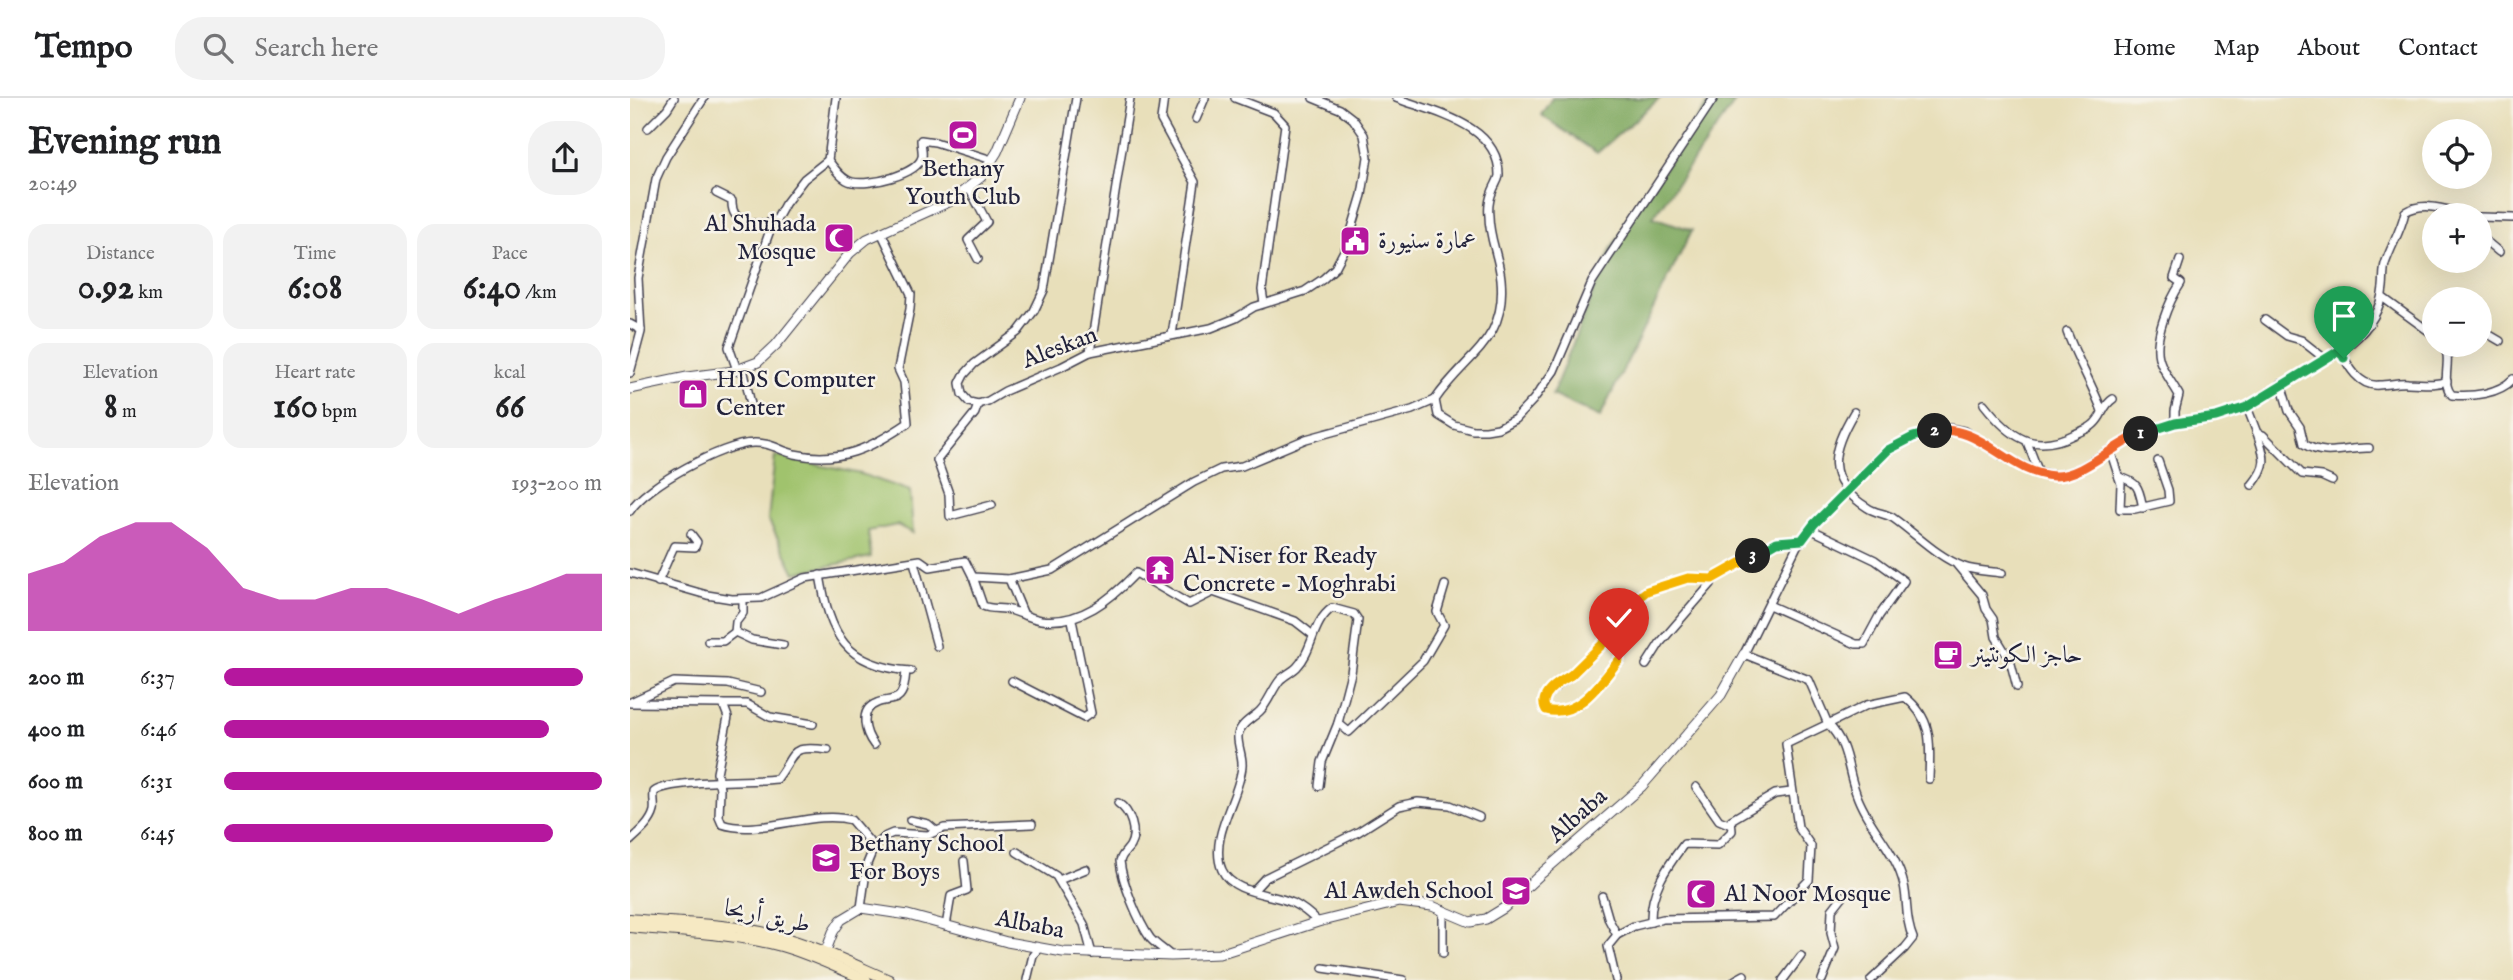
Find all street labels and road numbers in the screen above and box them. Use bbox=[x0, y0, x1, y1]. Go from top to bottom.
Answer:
street label: Aleskan bbox=[1017, 319, 1102, 377]
street label: Albaba bbox=[1541, 781, 1615, 851]
street label: طريق أريحا bbox=[721, 890, 814, 941]
street label: Albaba bbox=[992, 903, 1068, 947]

